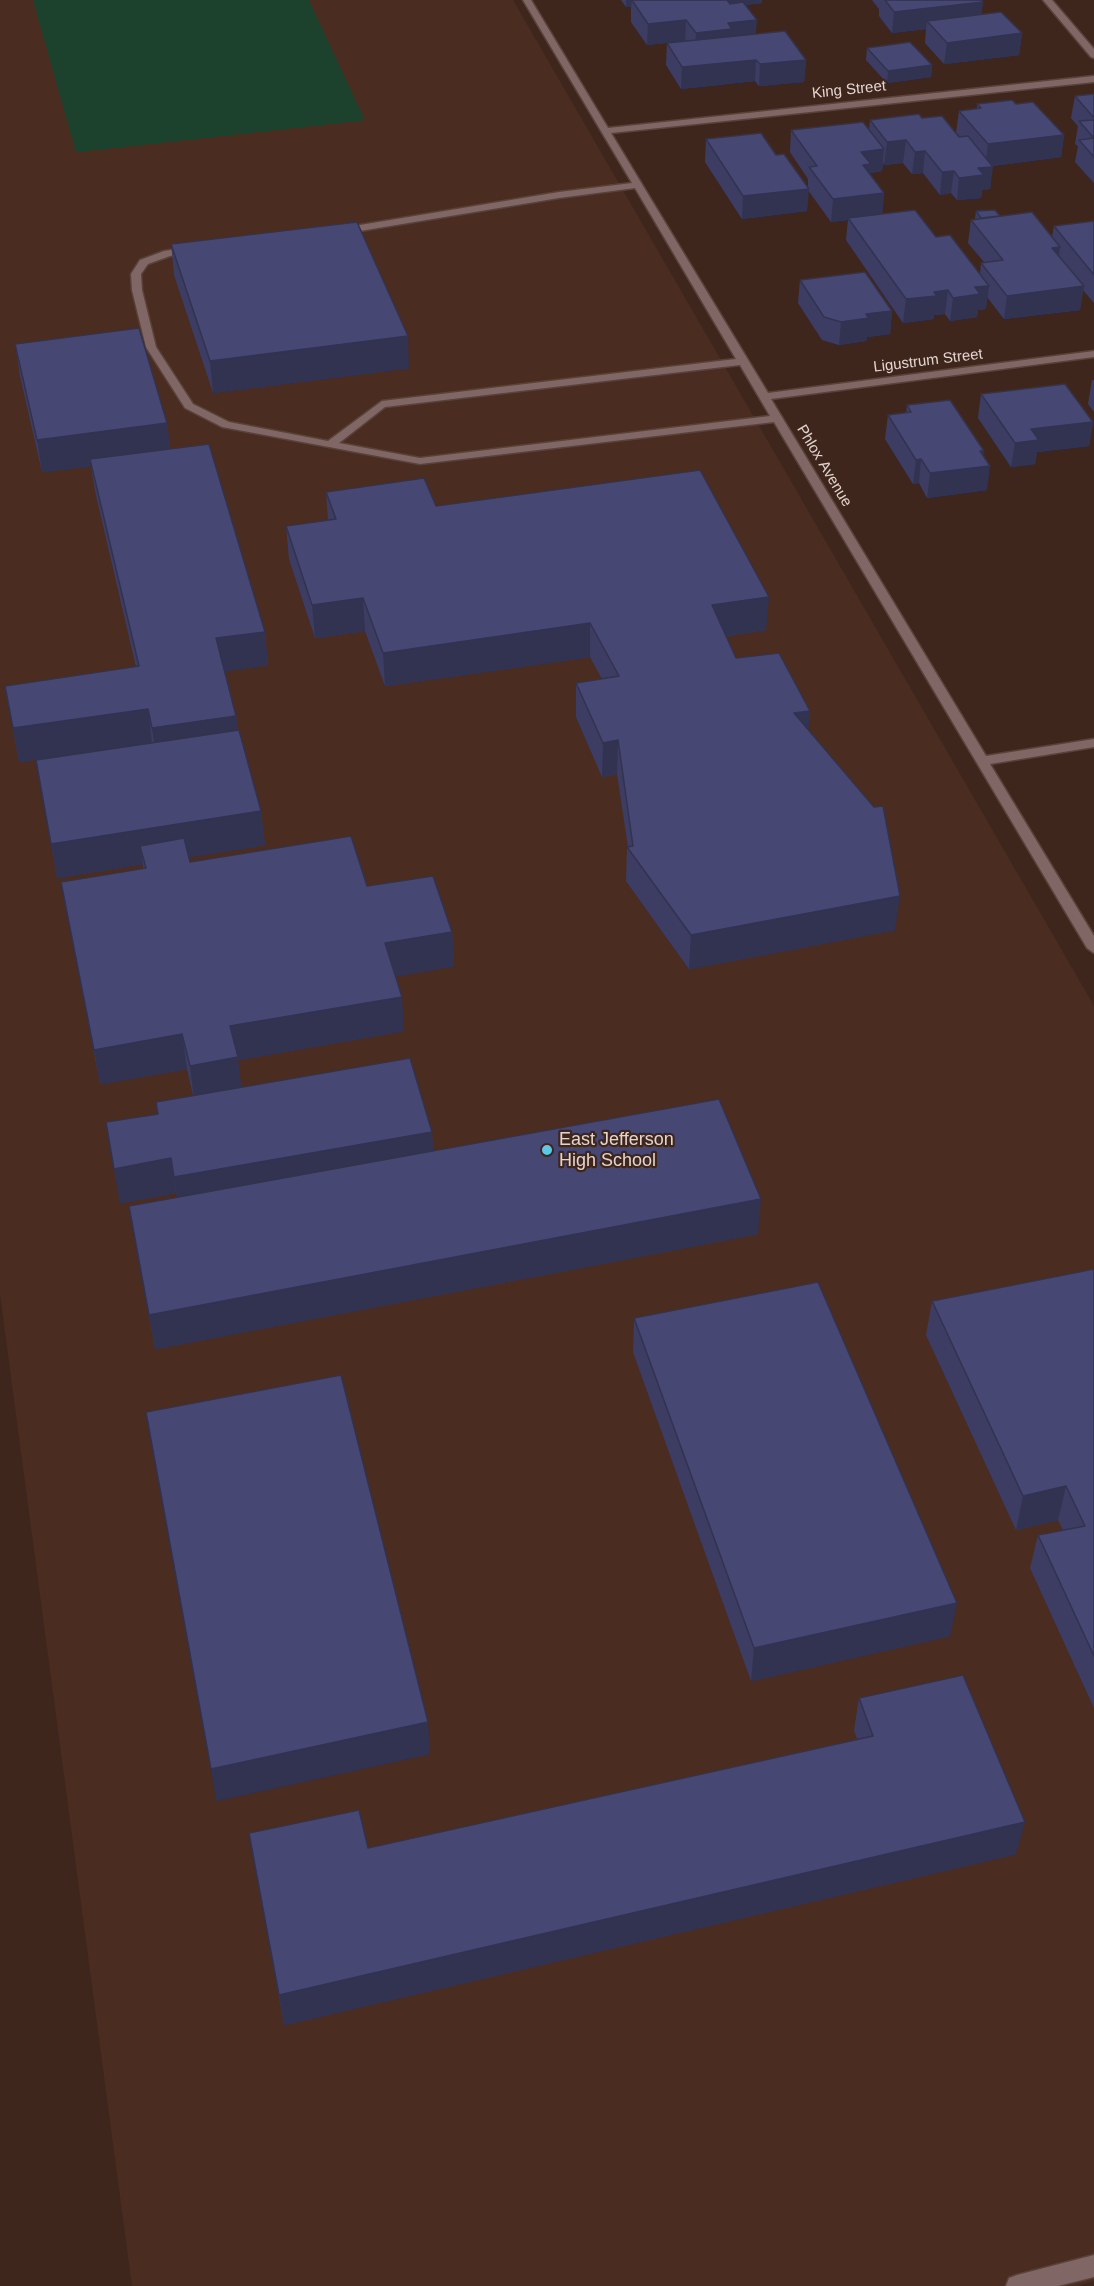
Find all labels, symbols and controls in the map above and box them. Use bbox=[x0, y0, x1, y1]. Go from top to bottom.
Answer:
street label: King Street bbox=[811, 77, 887, 103]
street label: Ligustrum Street bbox=[872, 345, 984, 377]
street label: Phlox Avenue bbox=[793, 422, 855, 510]
place label: East Jefferson High School bbox=[559, 1129, 674, 1172]
marker: East Jefferson High School bbox=[540, 1143, 554, 1157]

